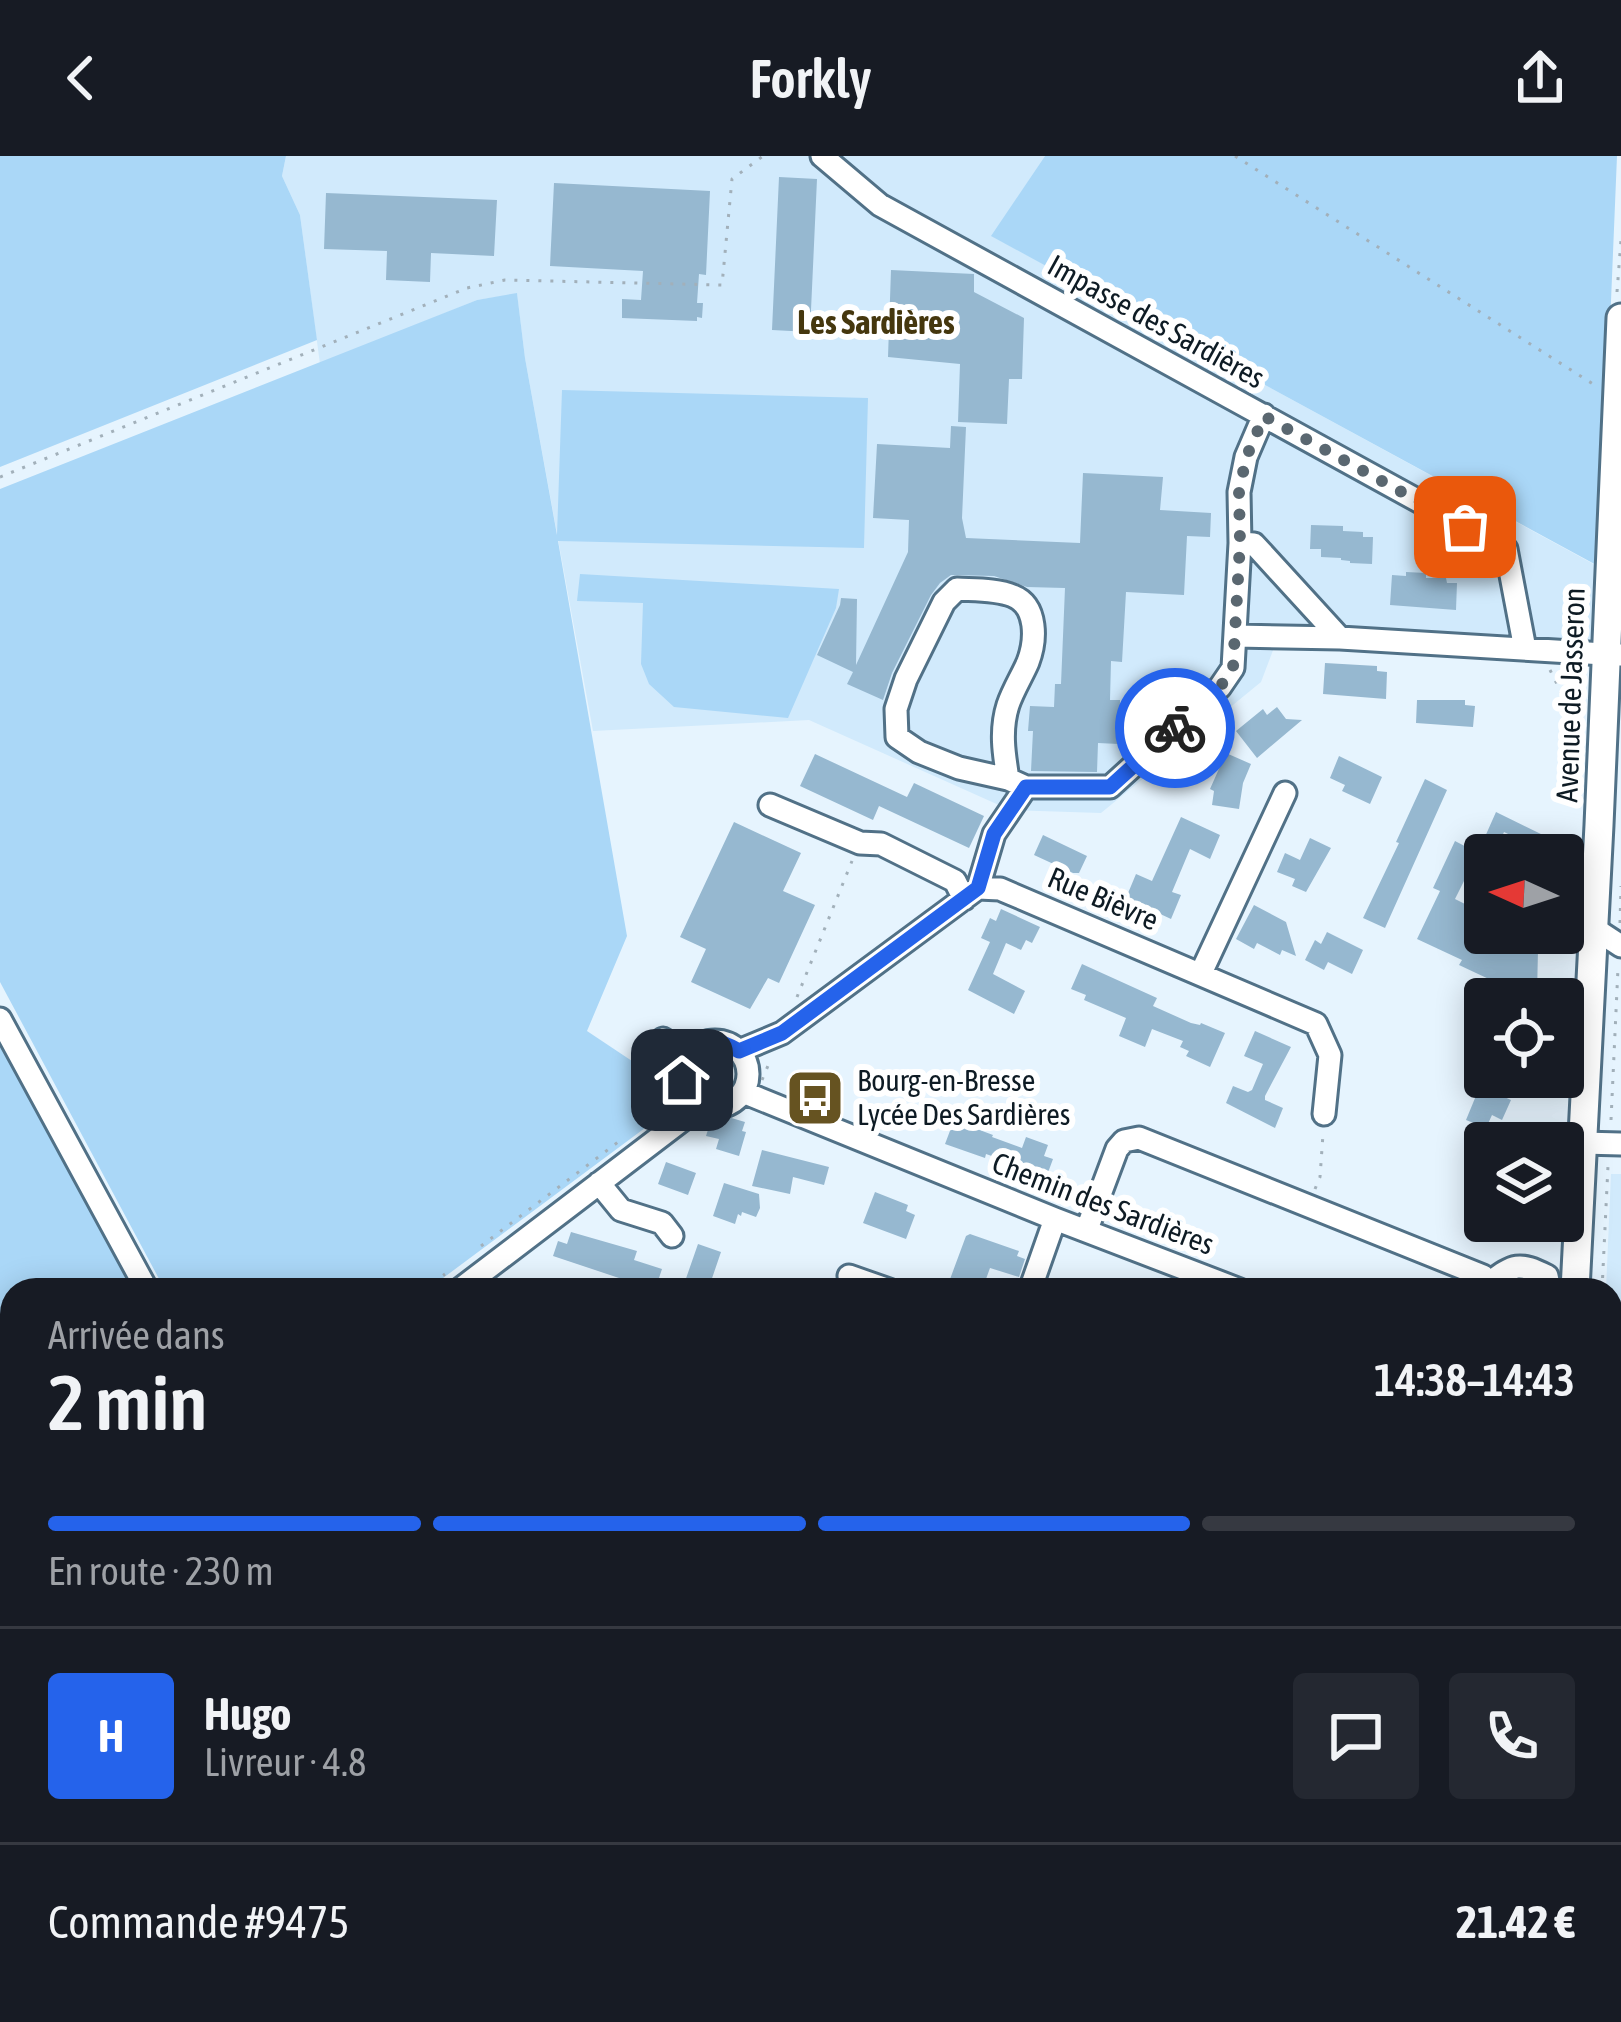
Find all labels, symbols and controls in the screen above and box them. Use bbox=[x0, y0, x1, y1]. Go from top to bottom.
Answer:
icon: back bbox=[48, 45, 114, 111]
icon: share bbox=[1507, 45, 1573, 111]
text: Forkly bbox=[750, 48, 871, 109]
street label: Impasse des Sardières bbox=[1042, 248, 1271, 395]
district label: Les Sardières bbox=[797, 303, 955, 341]
pin bbox=[1414, 476, 1516, 578]
icon: bag bbox=[1432, 494, 1498, 560]
street label: Avenue de Jasseron bbox=[1549, 587, 1591, 803]
courier bbox=[1115, 668, 1235, 788]
icon: bike bbox=[1142, 695, 1208, 761]
north arrow bbox=[1464, 834, 1584, 954]
map controls bbox=[1464, 834, 1584, 1242]
street label: Rue Bièvre bbox=[1043, 860, 1164, 936]
button: locate bbox=[1464, 978, 1584, 1098]
pin bbox=[631, 1029, 733, 1131]
icon: home bbox=[649, 1047, 715, 1113]
place label: Bourg-en-Bresse Lycée Des Sardières bbox=[857, 1063, 1070, 1131]
bus stop icon: Bourg-en-Bresse Lycée Des Sardières bbox=[784, 1067, 846, 1129]
button: layers bbox=[1464, 1122, 1584, 1242]
street label: Chemin des Sardières bbox=[988, 1145, 1219, 1261]
text: Arrivée dans bbox=[48, 1313, 225, 1357]
text: 14:38–14:43 bbox=[1374, 1354, 1575, 1406]
text: 2 min bbox=[48, 1357, 207, 1447]
text: En route · 230 m bbox=[48, 1549, 274, 1593]
button: chat bbox=[1293, 1673, 1419, 1799]
button: phone bbox=[1449, 1673, 1575, 1799]
text: Hugo bbox=[204, 1688, 291, 1740]
text: H bbox=[98, 1710, 124, 1762]
text: Livreur · 4.8 bbox=[204, 1740, 366, 1784]
text: Commande #9475 bbox=[48, 1896, 349, 1948]
text: 21.42 € bbox=[1456, 1896, 1575, 1948]

